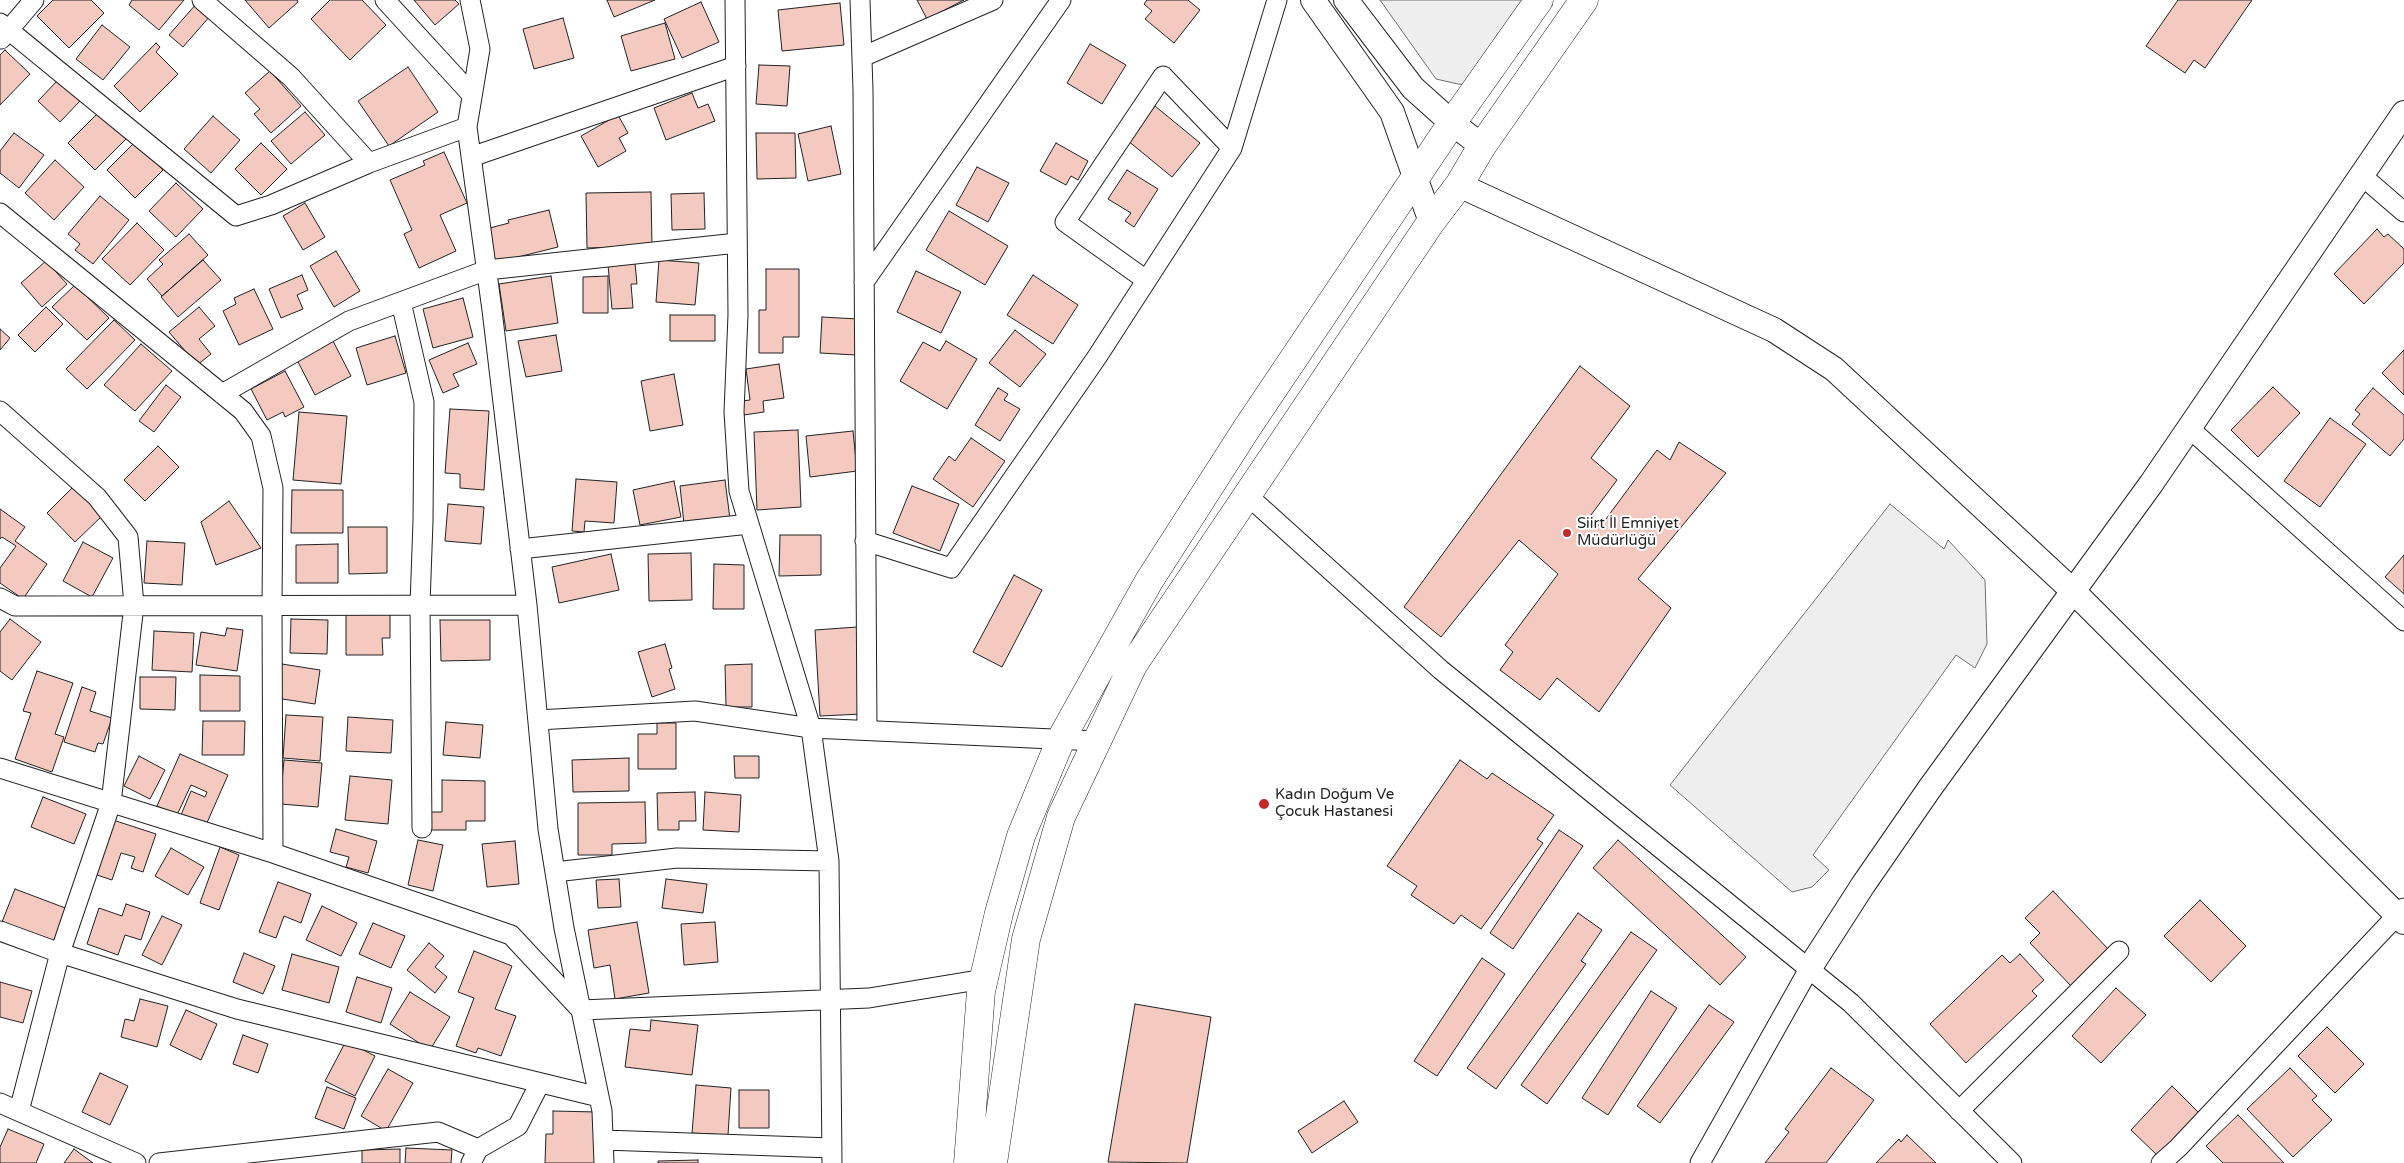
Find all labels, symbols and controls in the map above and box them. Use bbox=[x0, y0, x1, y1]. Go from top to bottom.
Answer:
place label: Siirt İl Emniyet Müdürlüğü bbox=[1577, 515, 1679, 550]
marker: Siirt İl Emniyet Müdürlüğü bbox=[1561, 527, 1573, 539]
place label: Kadın Doğum Ve Çocuk Hastanesi bbox=[1275, 786, 1394, 821]
marker: Kadın Doğum Ve Çocuk Hastanesi bbox=[1257, 797, 1271, 811]

